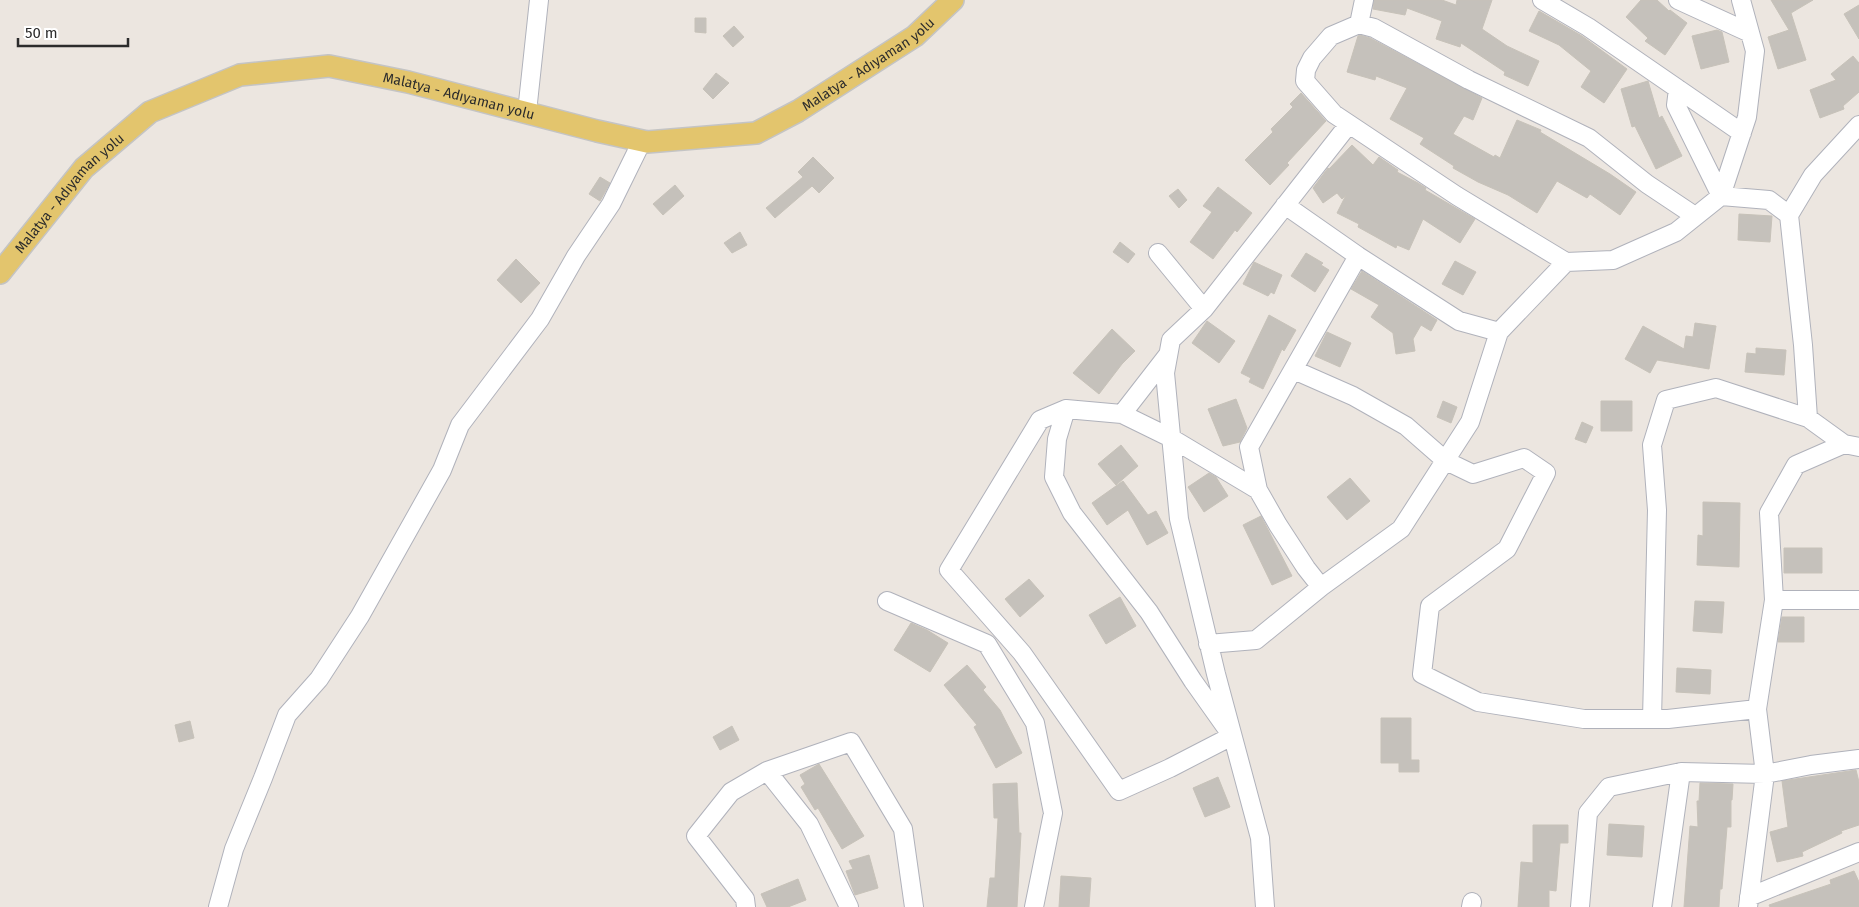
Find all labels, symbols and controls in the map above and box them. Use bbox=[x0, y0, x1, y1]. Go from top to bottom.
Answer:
street label: Malatya - Adıyaman yolu bbox=[799, 14, 938, 115]
scale bar bbox=[18, 15, 128, 47]
text: 50 m bbox=[25, 24, 58, 42]
street label: Malatya - Adıyaman yolu bbox=[381, 69, 537, 123]
street label: Malatya - Adıyaman yolu bbox=[11, 129, 127, 256]

